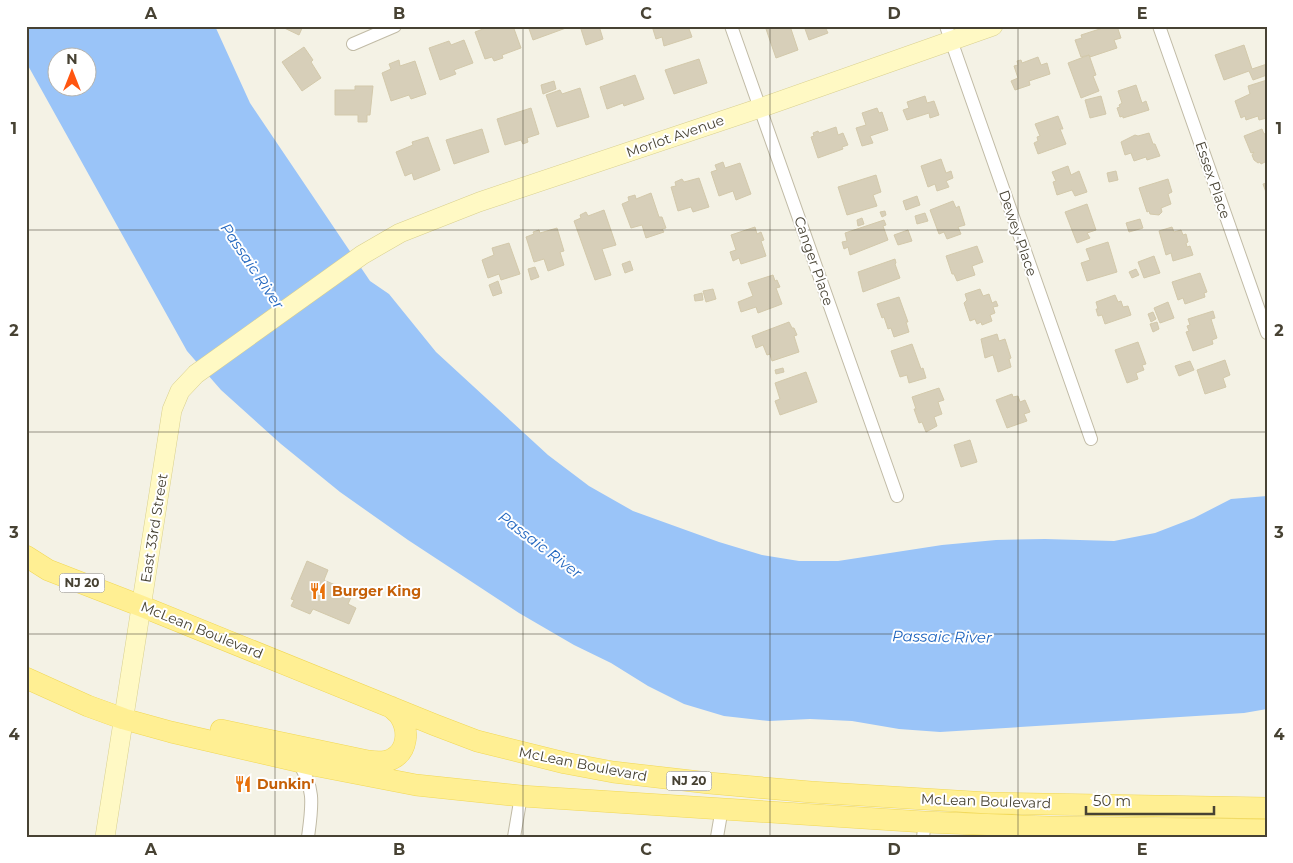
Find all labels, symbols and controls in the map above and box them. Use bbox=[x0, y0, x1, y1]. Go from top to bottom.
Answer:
text: A bbox=[144, 4, 158, 23]
text: B bbox=[393, 4, 405, 23]
text: C bbox=[640, 4, 652, 23]
text: D bbox=[887, 4, 901, 23]
text: E bbox=[1137, 4, 1147, 23]
north arrow bbox=[48, 48, 98, 98]
text: N bbox=[66, 50, 78, 68]
street label: Morlot Avenue bbox=[624, 111, 726, 161]
text: 1 bbox=[11, 119, 17, 138]
text: 1 bbox=[1276, 119, 1282, 138]
street label: Essex Place bbox=[1191, 139, 1235, 221]
street label: Dewey Place bbox=[995, 188, 1041, 278]
street label: Canger Place bbox=[790, 214, 838, 308]
water label: Passaic River bbox=[217, 219, 289, 313]
text: 2 bbox=[9, 321, 19, 340]
text: 2 bbox=[1274, 321, 1284, 340]
street label: East 33rd Street bbox=[136, 472, 172, 584]
water label: Passaic River bbox=[495, 507, 587, 583]
text: 3 bbox=[8, 523, 19, 542]
text: 3 bbox=[1273, 523, 1284, 542]
road number: NJ 20 bbox=[59, 574, 104, 592]
restaurant icon: Burger King bbox=[308, 581, 328, 601]
place label: Burger King bbox=[332, 582, 421, 600]
street label: McLean Boulevard bbox=[138, 597, 266, 663]
water label: Passaic River bbox=[892, 626, 993, 647]
text: 4 bbox=[8, 725, 20, 744]
text: 4 bbox=[1273, 725, 1285, 744]
street label: McLean Boulevard bbox=[517, 743, 649, 785]
road number: NJ 20 bbox=[666, 771, 712, 790]
restaurant icon: Dunkin' bbox=[233, 774, 253, 794]
place label: Dunkin' bbox=[257, 775, 314, 793]
scale bar bbox=[1086, 783, 1213, 815]
street label: McLean Boulevard bbox=[921, 790, 1051, 812]
text: 50 m bbox=[1093, 791, 1131, 810]
text: A bbox=[144, 840, 158, 859]
text: B bbox=[393, 840, 405, 859]
text: C bbox=[640, 840, 652, 859]
text: D bbox=[887, 840, 901, 859]
text: E bbox=[1137, 840, 1147, 859]

